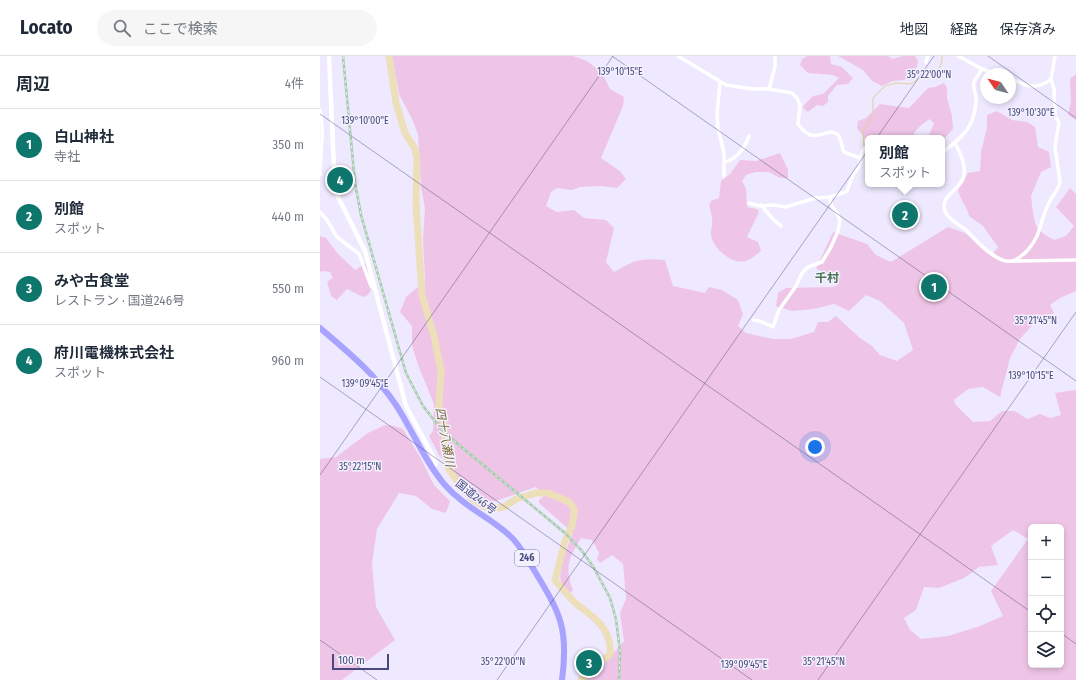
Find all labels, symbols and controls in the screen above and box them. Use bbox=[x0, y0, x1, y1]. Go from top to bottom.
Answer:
search box bbox=[97, 10, 377, 46]
text: Locato bbox=[20, 16, 73, 39]
icon: search bbox=[111, 17, 133, 39]
text: ここで検索 bbox=[143, 20, 218, 38]
text: 地図 bbox=[900, 21, 928, 38]
text: 経路 bbox=[950, 21, 978, 38]
text: 保存済み bbox=[1000, 21, 1056, 38]
text: 139°10'15"E bbox=[597, 66, 643, 78]
north arrow bbox=[980, 68, 1016, 104]
text: 35°22'00"N bbox=[907, 69, 951, 81]
text: 周辺 bbox=[16, 74, 50, 95]
text: 4件 bbox=[285, 76, 304, 91]
text: 139°10'30"E bbox=[1008, 107, 1055, 119]
text: 139°10'00"E bbox=[341, 115, 389, 127]
text: 白山神社 bbox=[54, 128, 114, 146]
popup bbox=[865, 135, 945, 187]
text: 1 bbox=[26, 137, 32, 152]
text: 350 m bbox=[272, 137, 304, 152]
text: 別館 bbox=[879, 144, 909, 162]
text: 寺社 bbox=[54, 149, 80, 164]
pin: 4 bbox=[327, 165, 353, 195]
text: スポット bbox=[879, 165, 931, 180]
text: 別館 bbox=[54, 200, 84, 218]
pin: 2 bbox=[892, 200, 918, 230]
text: 2 bbox=[26, 209, 32, 224]
text: 440 m bbox=[272, 209, 304, 224]
text: スポット bbox=[54, 221, 106, 236]
district label: 千村 bbox=[815, 271, 839, 285]
text: みや古食堂 bbox=[54, 272, 129, 290]
pin: 1 bbox=[921, 272, 947, 302]
text: 3 bbox=[26, 281, 32, 296]
text: 550 m bbox=[272, 281, 304, 296]
text: レストラン · 国道246号 bbox=[54, 293, 185, 308]
text: 35°21'45"N bbox=[1015, 315, 1057, 327]
text: 府川電機株式会社 bbox=[54, 344, 174, 362]
text: 4 bbox=[26, 353, 32, 368]
text: 960 m bbox=[271, 353, 304, 368]
text: スポット bbox=[54, 365, 106, 380]
text: 139°10'15"E bbox=[1008, 370, 1054, 382]
text: 139°09'45"E bbox=[342, 378, 389, 390]
water label: 四十八瀬川 bbox=[433, 406, 457, 470]
your location bbox=[805, 437, 825, 457]
text: 35°22'15"N bbox=[339, 461, 381, 473]
street label: 国道246号 bbox=[453, 477, 499, 517]
map controls bbox=[1028, 524, 1064, 668]
button: + bbox=[1028, 524, 1064, 560]
road number: 246 bbox=[515, 550, 539, 566]
button: − bbox=[1028, 560, 1064, 596]
button: locate bbox=[1028, 596, 1064, 632]
button: layers bbox=[1028, 632, 1064, 668]
pin: 3 bbox=[576, 648, 602, 678]
scale bar bbox=[332, 652, 389, 671]
text: 100 m bbox=[338, 654, 365, 667]
text: 35°22'00"N bbox=[481, 656, 525, 668]
text: 35°21'45"N bbox=[803, 656, 845, 668]
text: 139°09'45"E bbox=[721, 659, 768, 671]

